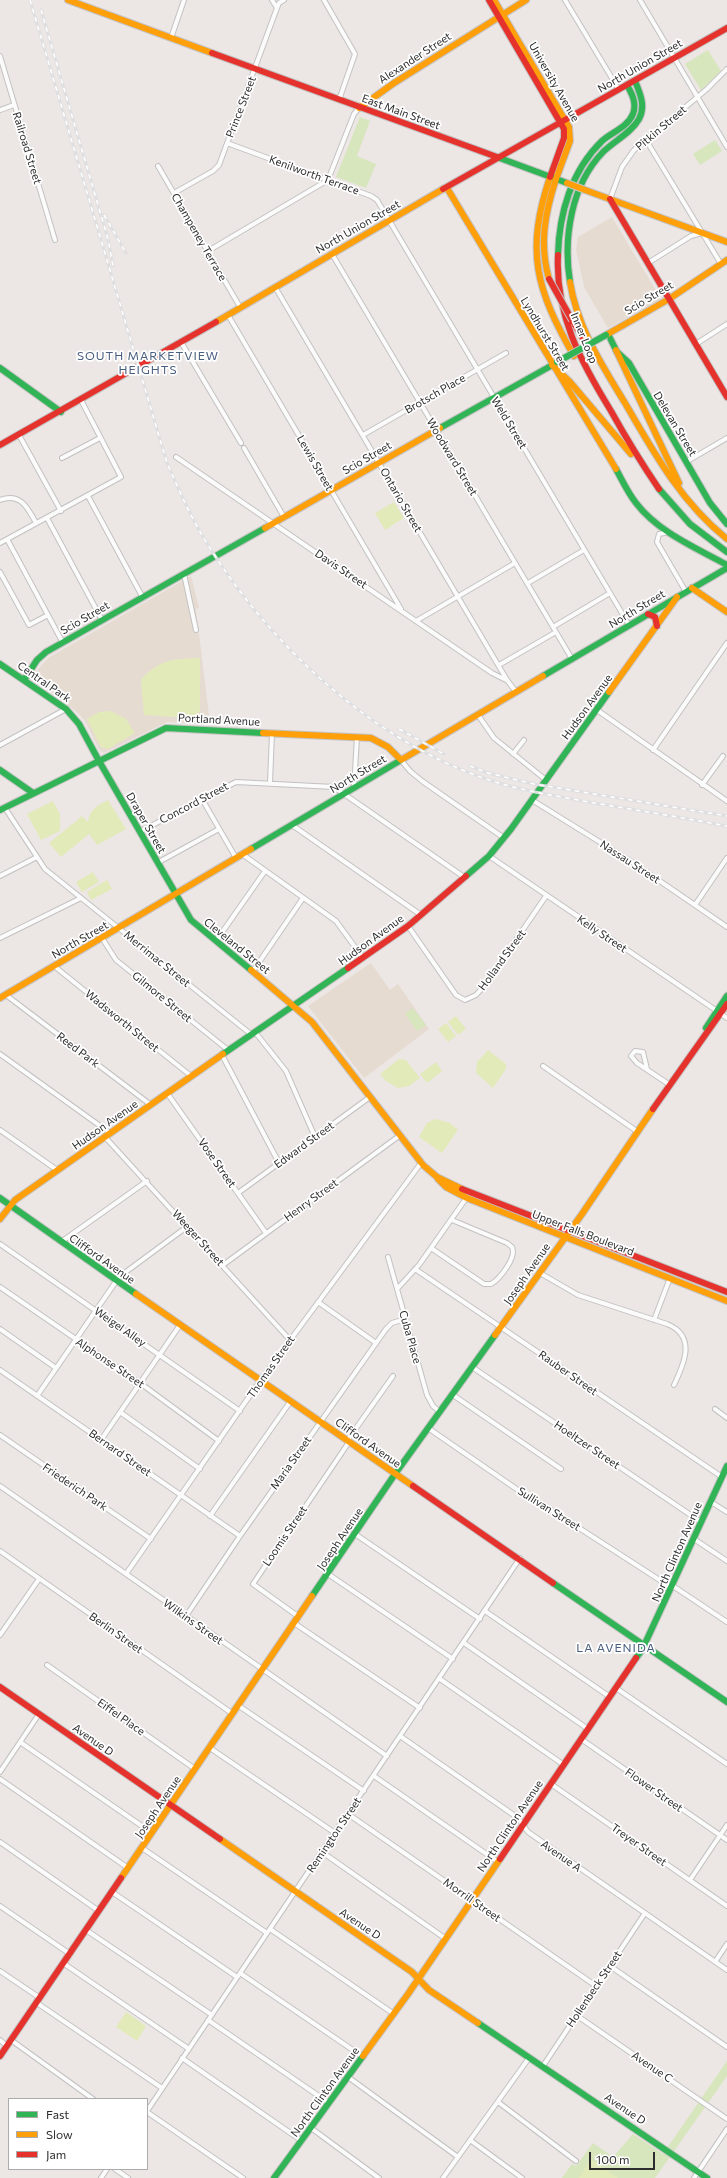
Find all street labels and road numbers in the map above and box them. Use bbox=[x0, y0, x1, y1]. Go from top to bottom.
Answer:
street label: Alexander Street bbox=[376, 30, 454, 86]
street label: North Union Street bbox=[595, 36, 685, 96]
street label: University Avenue bbox=[526, 40, 582, 124]
street label: Prince Street bbox=[223, 74, 259, 140]
street label: East Main Street bbox=[360, 92, 442, 132]
street label: Pitkin Street bbox=[633, 103, 689, 153]
street label: Railroad Street bbox=[10, 110, 44, 186]
street label: Kenilworth Terrace bbox=[267, 153, 361, 197]
street label: Champeney Terrace bbox=[169, 191, 229, 283]
street label: North Union Street bbox=[313, 197, 403, 257]
street label: Scio Street bbox=[622, 278, 676, 318]
street label: Lyndhurst Street bbox=[518, 295, 572, 373]
street label: Inner Loop bbox=[568, 311, 600, 365]
street label: Brotsch Place bbox=[402, 371, 468, 417]
street label: Delevan Street bbox=[651, 389, 699, 459]
street label: Weld Street bbox=[488, 394, 530, 452]
street label: Woodward Street bbox=[424, 416, 480, 498]
street label: Lewis Street bbox=[294, 433, 336, 493]
street label: Scio Street bbox=[340, 439, 394, 477]
street label: Ontario Street bbox=[377, 465, 425, 535]
street label: Davis Street bbox=[312, 547, 370, 591]
street label: North Street bbox=[606, 587, 668, 631]
street label: Scio Street bbox=[58, 599, 112, 637]
street label: Central Park bbox=[15, 659, 73, 705]
street label: Hudson Avenue bbox=[559, 672, 615, 742]
street label: Portland Avenue bbox=[178, 711, 260, 729]
street label: North Street bbox=[327, 752, 389, 796]
street label: Concord Street bbox=[157, 779, 231, 827]
street label: Draper Street bbox=[123, 790, 169, 856]
street label: Nassau Street bbox=[597, 838, 663, 886]
street label: Hudson Avenue bbox=[336, 912, 406, 968]
street label: Kelly Street bbox=[575, 913, 629, 955]
street label: Cleveland Street bbox=[201, 915, 273, 977]
street label: North Street bbox=[49, 918, 111, 962]
street label: Holland Street bbox=[475, 927, 529, 993]
street label: Merrimac Street bbox=[121, 928, 193, 990]
street label: Gilmore Street bbox=[129, 969, 195, 1025]
street label: Wadsworth Street bbox=[82, 987, 162, 1055]
street label: Reed Park bbox=[54, 1030, 102, 1070]
street label: Hudson Avenue bbox=[70, 1097, 140, 1153]
street label: Edward Street bbox=[271, 1119, 337, 1171]
street label: Vose Street bbox=[195, 1136, 239, 1190]
street label: Henry Street bbox=[281, 1176, 341, 1224]
street label: Weeger Street bbox=[169, 1207, 227, 1269]
street label: Upper Falls Boulevard bbox=[530, 1207, 636, 1259]
street label: Clifford Avenue bbox=[67, 1231, 137, 1287]
street label: Joseph Avenue bbox=[501, 1241, 553, 1307]
street label: Weigel Alley bbox=[92, 1304, 148, 1350]
street label: Cuba Place bbox=[396, 1309, 424, 1365]
street label: Thomas Street bbox=[245, 1333, 297, 1401]
street label: Alphonse Street bbox=[73, 1335, 147, 1391]
street label: Rauber Street bbox=[536, 1348, 600, 1398]
street label: Clifford Avenue bbox=[333, 1415, 403, 1471]
street label: Hoeltzer Street bbox=[551, 1418, 623, 1472]
street label: Bernard Street bbox=[86, 1427, 154, 1479]
street label: Maria Street bbox=[268, 1434, 314, 1492]
street label: Friederich Park bbox=[40, 1460, 110, 1514]
street label: Sullivan Street bbox=[515, 1484, 583, 1534]
street label: North Clinton Avenue bbox=[649, 1500, 705, 1604]
street label: Loomis Street bbox=[260, 1503, 310, 1569]
street label: Joseph Avenue bbox=[314, 1505, 366, 1573]
street label: Wilkins Street bbox=[160, 1596, 226, 1648]
street label: Berlin Street bbox=[87, 1610, 145, 1656]
street label: Eiffel Place bbox=[95, 1696, 147, 1738]
street label: Avenue D bbox=[70, 1721, 116, 1759]
street label: Flower Street bbox=[623, 1765, 685, 1815]
street label: Joseph Avenue bbox=[132, 1773, 184, 1841]
street label: North Clinton Avenue bbox=[474, 1778, 546, 1874]
street label: Remington Street bbox=[304, 1795, 364, 1875]
street label: Treyer Street bbox=[609, 1821, 669, 1869]
street label: Avenue A bbox=[538, 1837, 584, 1875]
street label: Morrill Street bbox=[441, 1875, 503, 1925]
street label: Avenue D bbox=[337, 1905, 383, 1943]
street label: Hollenbeck Street bbox=[564, 1948, 624, 2030]
street label: North Clinton Avenue bbox=[288, 2045, 362, 2139]
street label: Avenue C bbox=[629, 2049, 675, 2085]
street label: Avenue D bbox=[602, 2090, 648, 2128]

